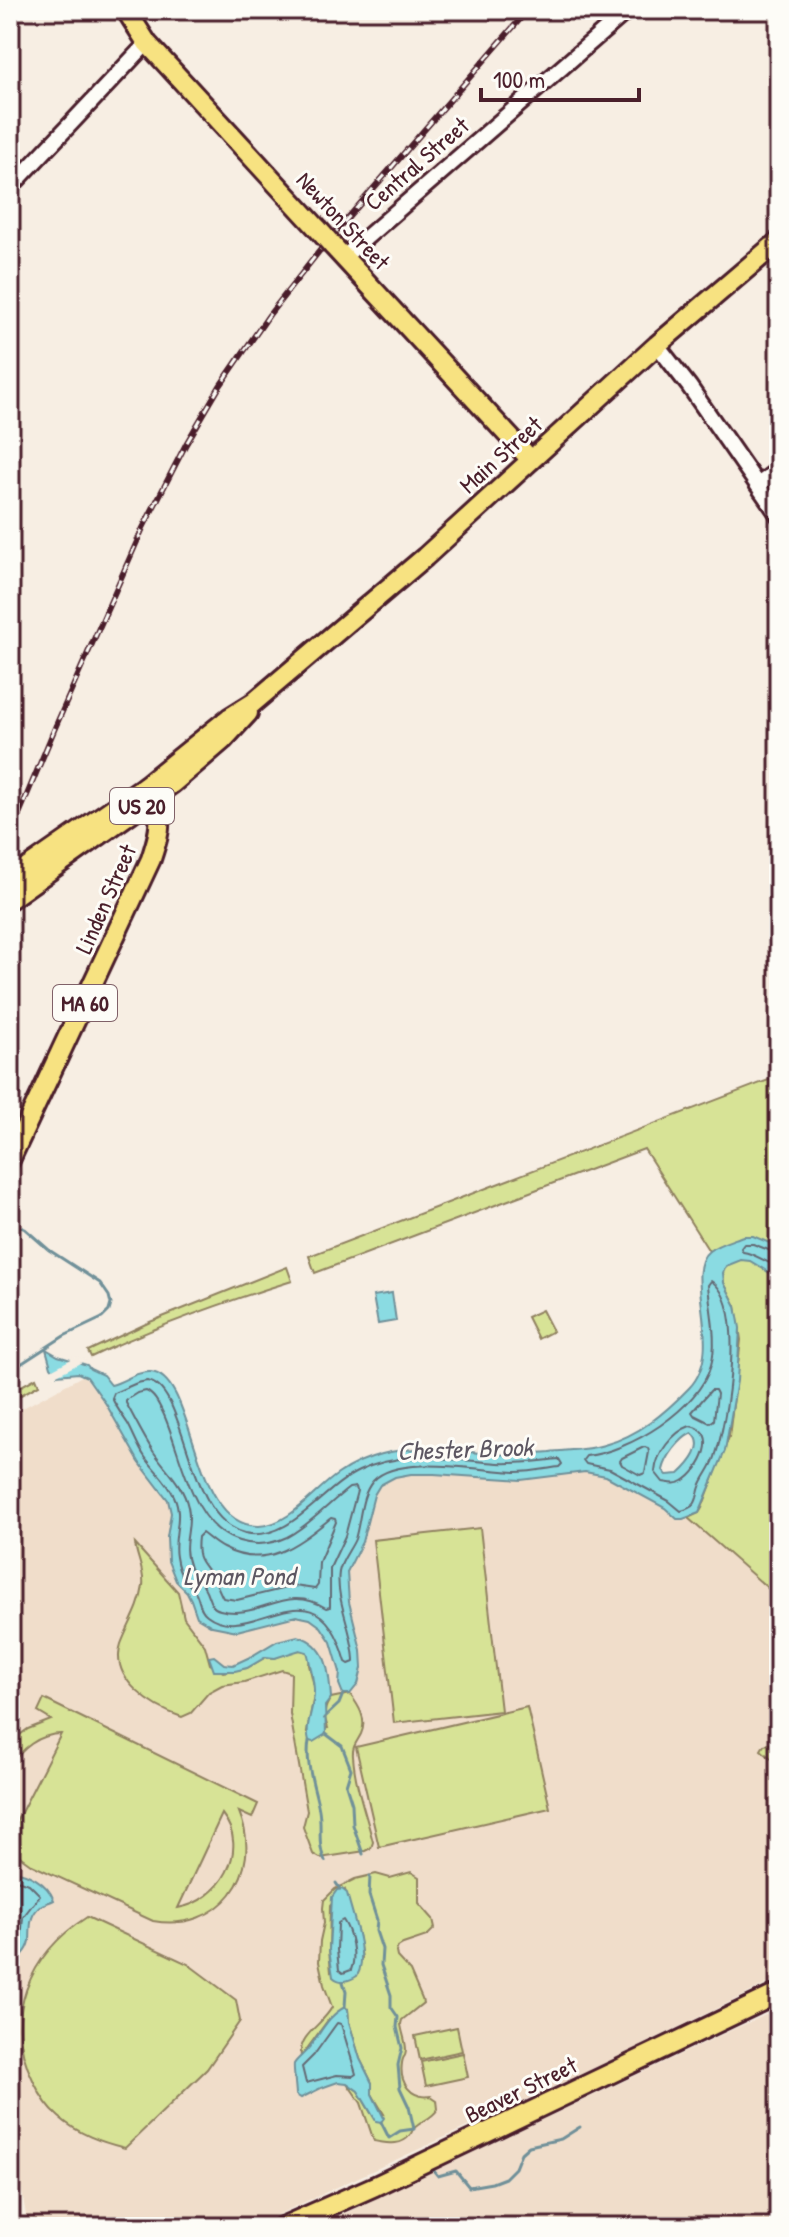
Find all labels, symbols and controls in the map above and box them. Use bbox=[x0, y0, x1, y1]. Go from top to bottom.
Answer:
scale bar bbox=[481, 52, 639, 102]
text: 100 m bbox=[493, 63, 545, 95]
street label: Central Street bbox=[357, 109, 476, 217]
street label: Newton Street bbox=[290, 164, 398, 277]
street label: Main Street bbox=[452, 408, 549, 500]
road number: US 20 bbox=[110, 788, 174, 824]
street label: Linden Street bbox=[67, 838, 144, 958]
road number: MA 60 bbox=[53, 985, 117, 1021]
water label: Chester Brook bbox=[397, 1429, 536, 1468]
water label: Lyman Pond bbox=[183, 1558, 298, 1594]
street label: Beaver Street bbox=[459, 2048, 583, 2130]

